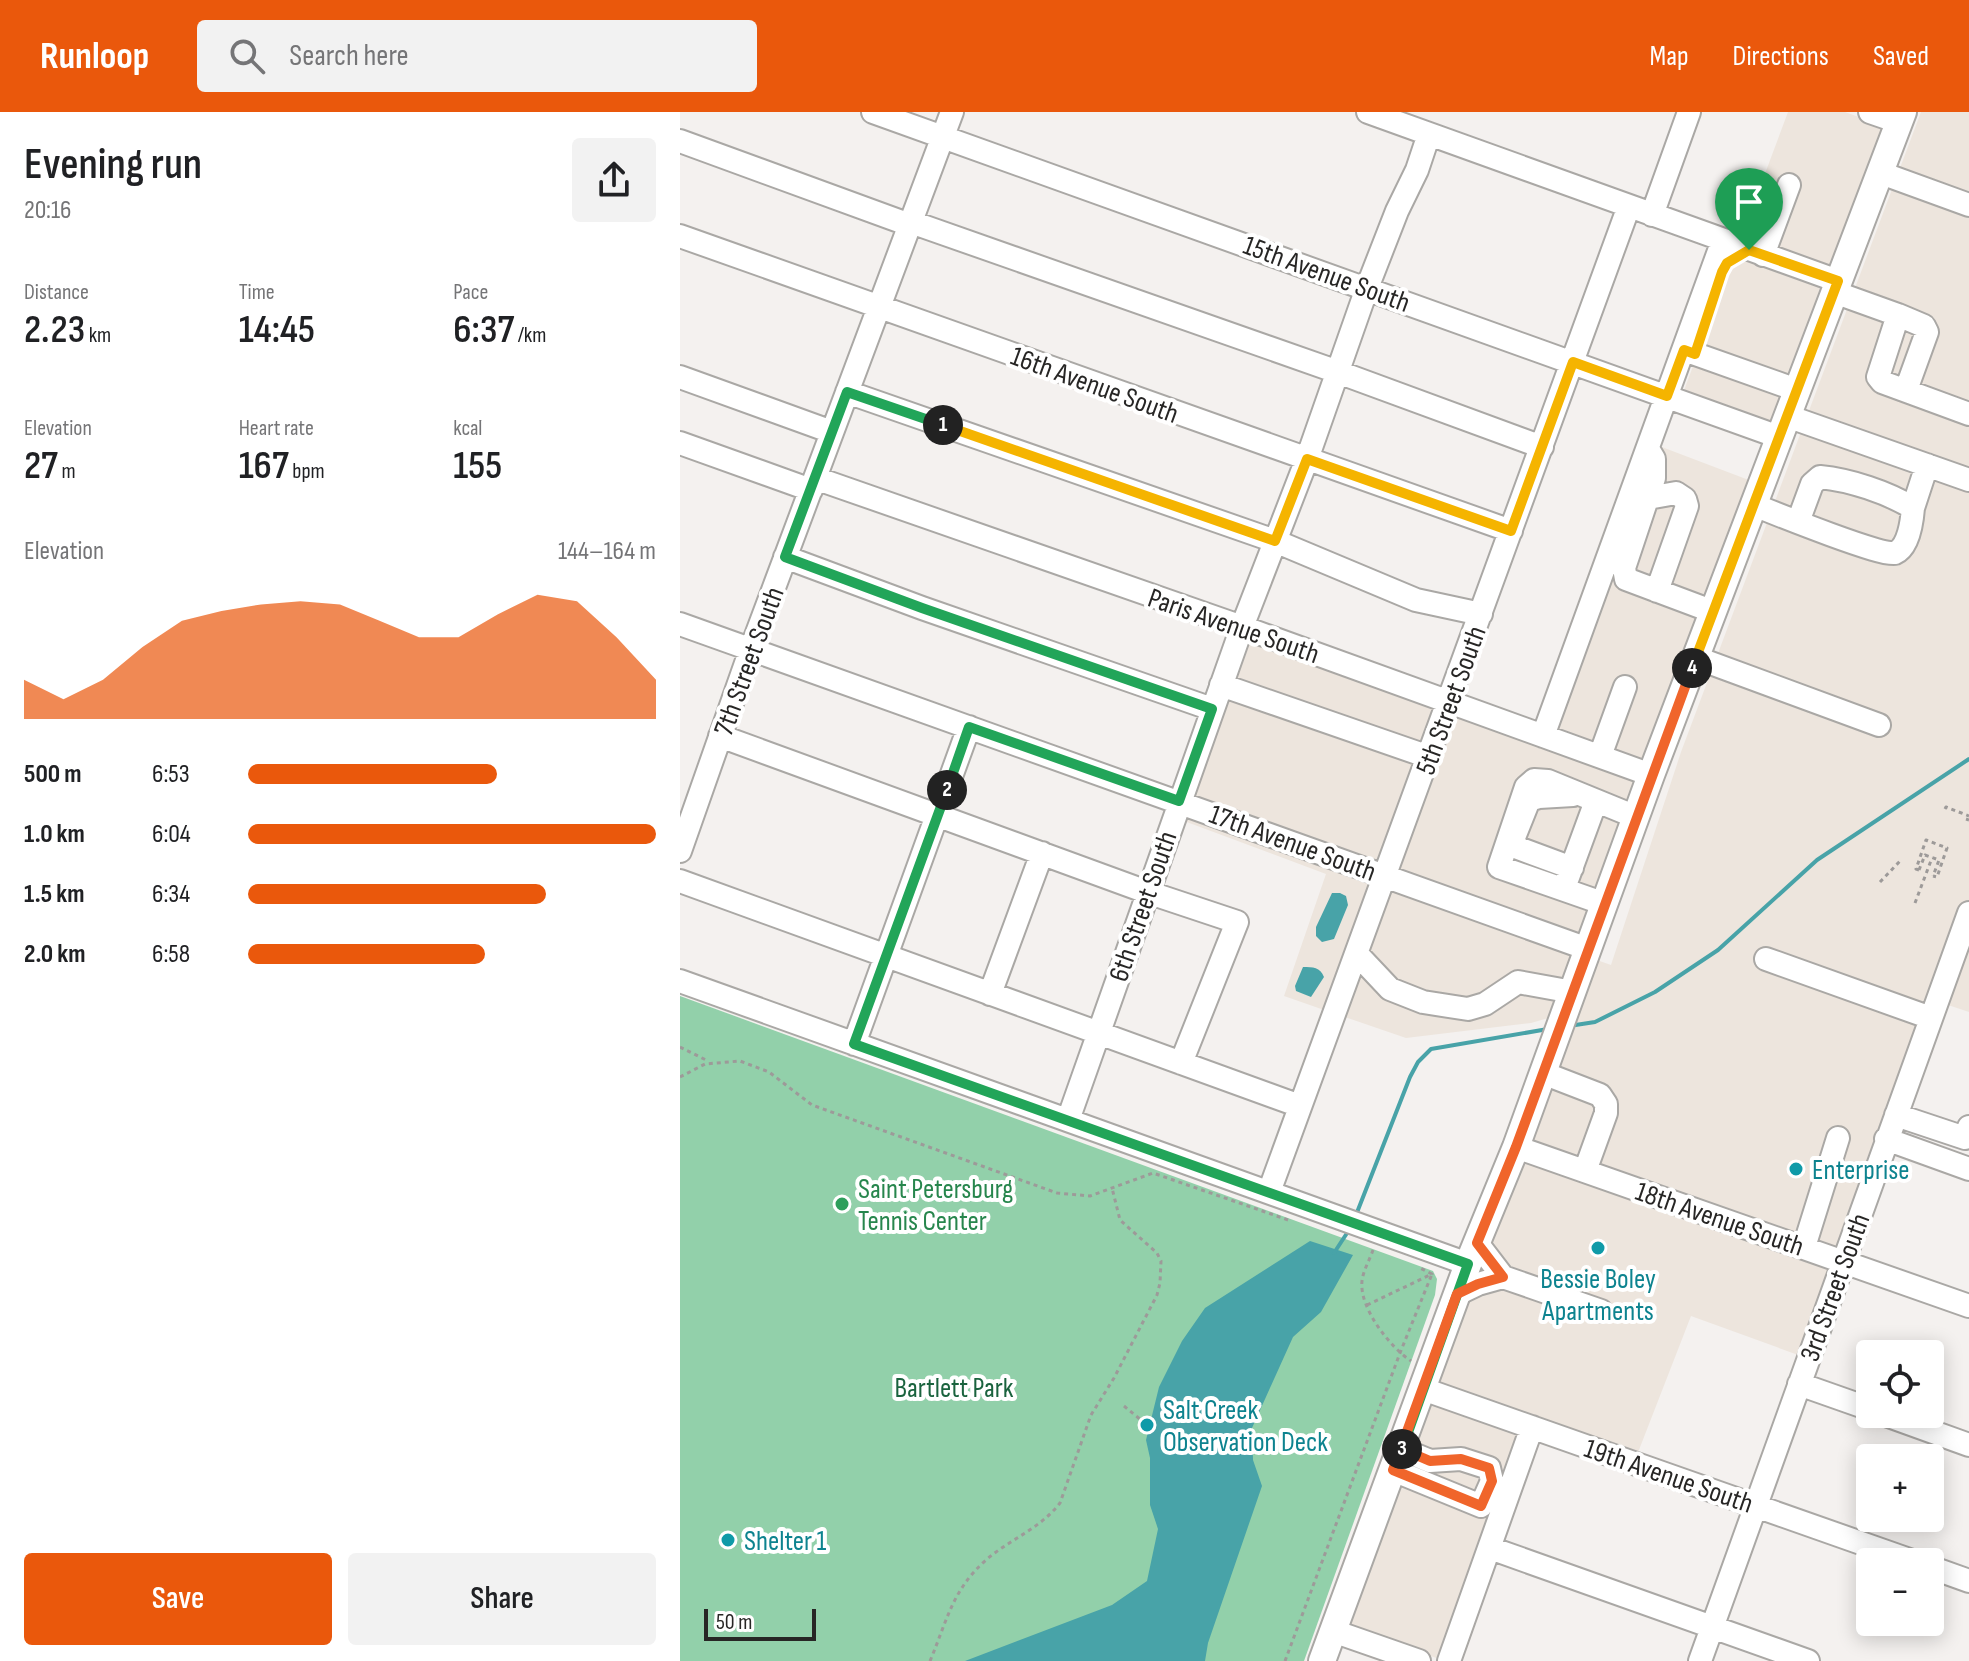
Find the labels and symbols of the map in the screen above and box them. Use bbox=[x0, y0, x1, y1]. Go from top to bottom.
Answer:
pin bbox=[1715, 168, 1783, 250]
street label: 15th Avenue South bbox=[1239, 229, 1414, 320]
street label: 16th Avenue South bbox=[1006, 340, 1183, 431]
pin: 1 bbox=[923, 405, 963, 445]
street label: Paris Avenue South bbox=[1144, 582, 1323, 671]
street label: 7th Street South bbox=[707, 583, 792, 740]
street label: 5th Street South bbox=[1409, 622, 1494, 779]
pin: 4 bbox=[1672, 648, 1712, 688]
pin: 2 bbox=[927, 770, 967, 810]
street label: 17th Avenue South bbox=[1205, 798, 1380, 889]
street label: 6th Street South bbox=[1102, 827, 1185, 986]
place label: Enterprise bbox=[1812, 1154, 1909, 1187]
marker: Enterprise bbox=[1787, 1160, 1805, 1178]
place label: Saint Petersburg Tennis Center bbox=[858, 1173, 1013, 1238]
street label: 18th Avenue South bbox=[1631, 1175, 1808, 1264]
marker: Saint Petersburg Tennis Center bbox=[833, 1195, 851, 1213]
street label: 3rd Street South bbox=[1793, 1209, 1877, 1366]
marker: Bessie Boley Apartments bbox=[1589, 1239, 1607, 1257]
place label: Bessie Boley Apartments bbox=[1540, 1263, 1656, 1328]
park label: Bartlett Park bbox=[894, 1372, 1014, 1405]
place label: Salt Creek Observation Deck bbox=[1163, 1394, 1328, 1459]
marker: Salt Creek Observation Deck bbox=[1138, 1416, 1156, 1434]
pin: 3 bbox=[1382, 1429, 1422, 1469]
street label: 19th Avenue South bbox=[1580, 1432, 1757, 1521]
place label: Shelter 1 bbox=[744, 1525, 826, 1558]
marker: Shelter 1 bbox=[719, 1531, 737, 1549]
scale bar bbox=[704, 1605, 816, 1641]

